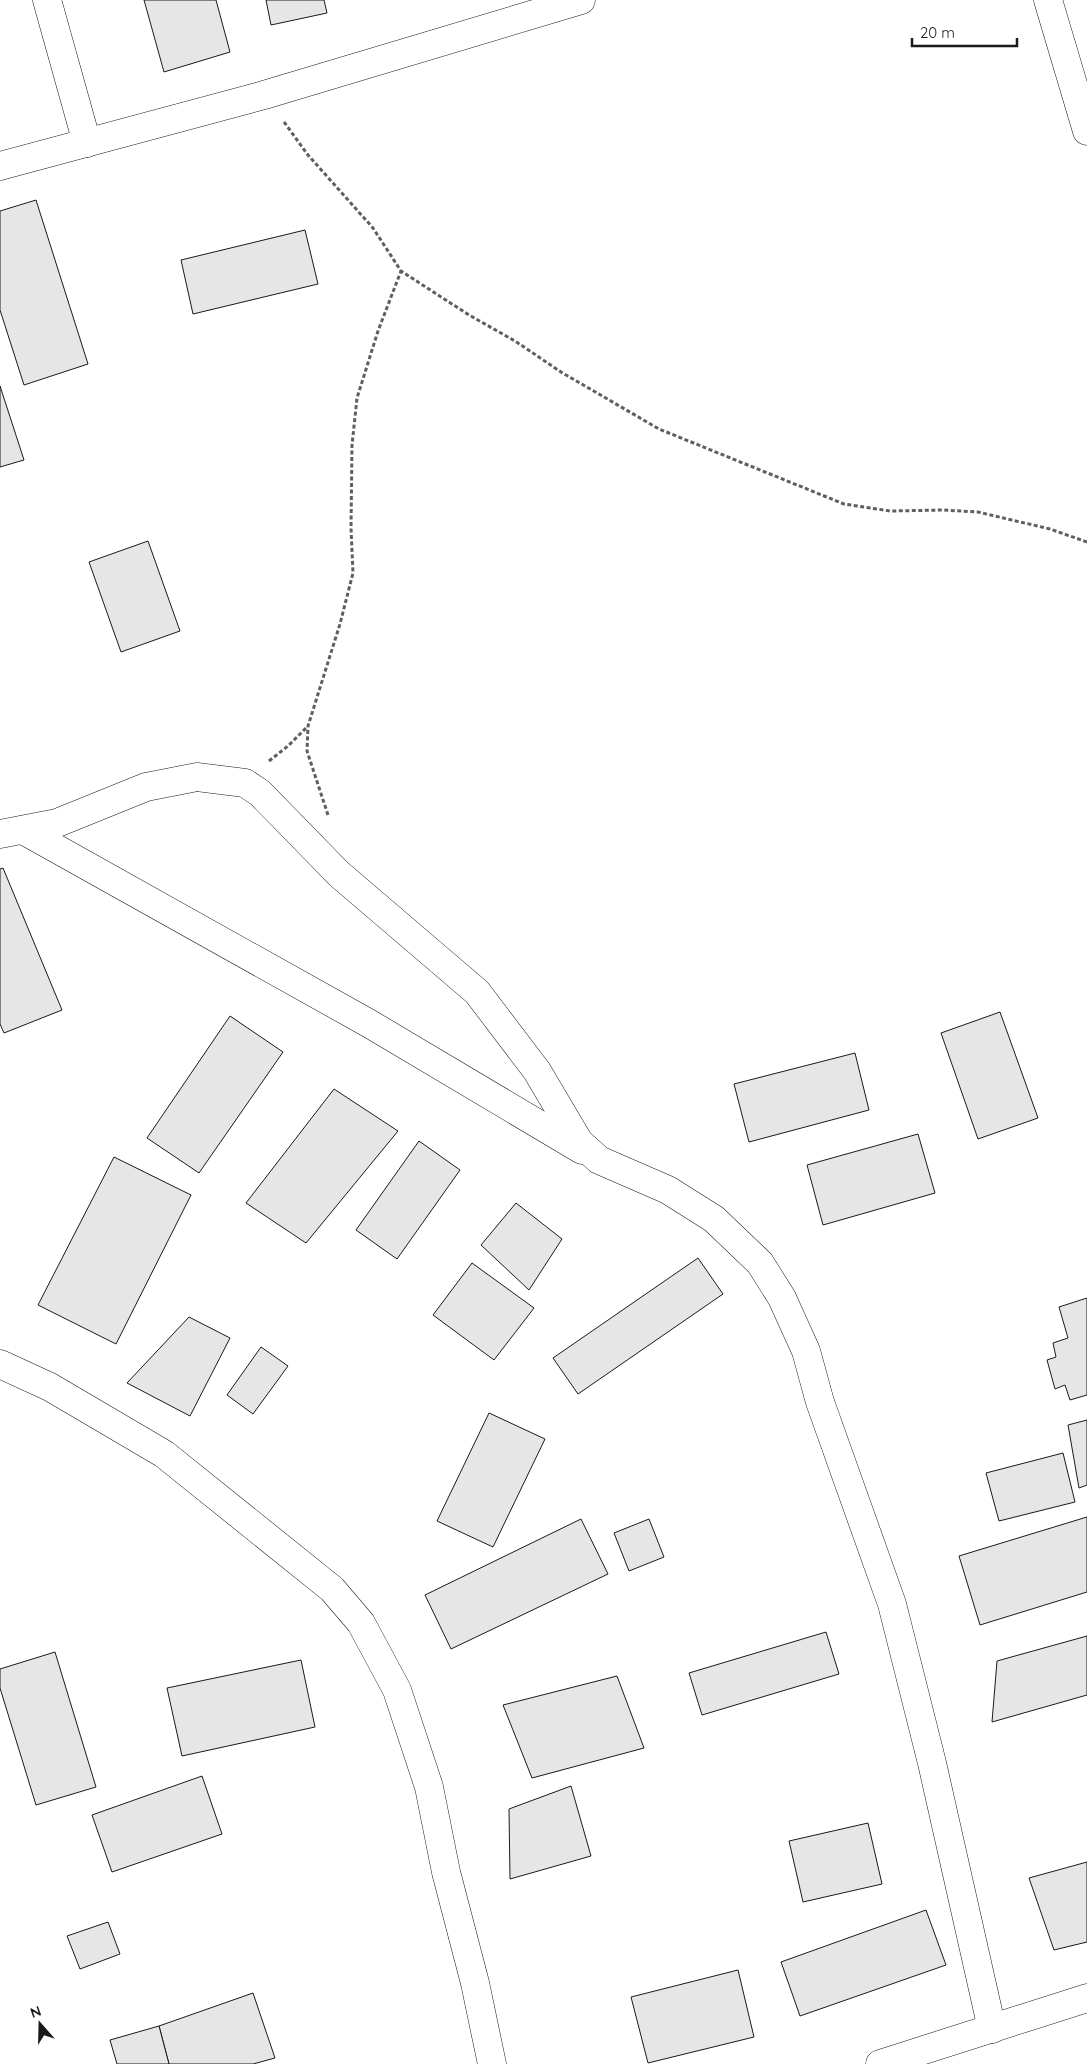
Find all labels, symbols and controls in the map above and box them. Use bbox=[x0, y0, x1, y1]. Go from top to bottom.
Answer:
scale bar bbox=[912, 15, 1017, 47]
text: 20 m bbox=[920, 23, 955, 42]
north arrow bbox=[15, 1999, 65, 2049]
text: N bbox=[28, 2002, 43, 2022]

